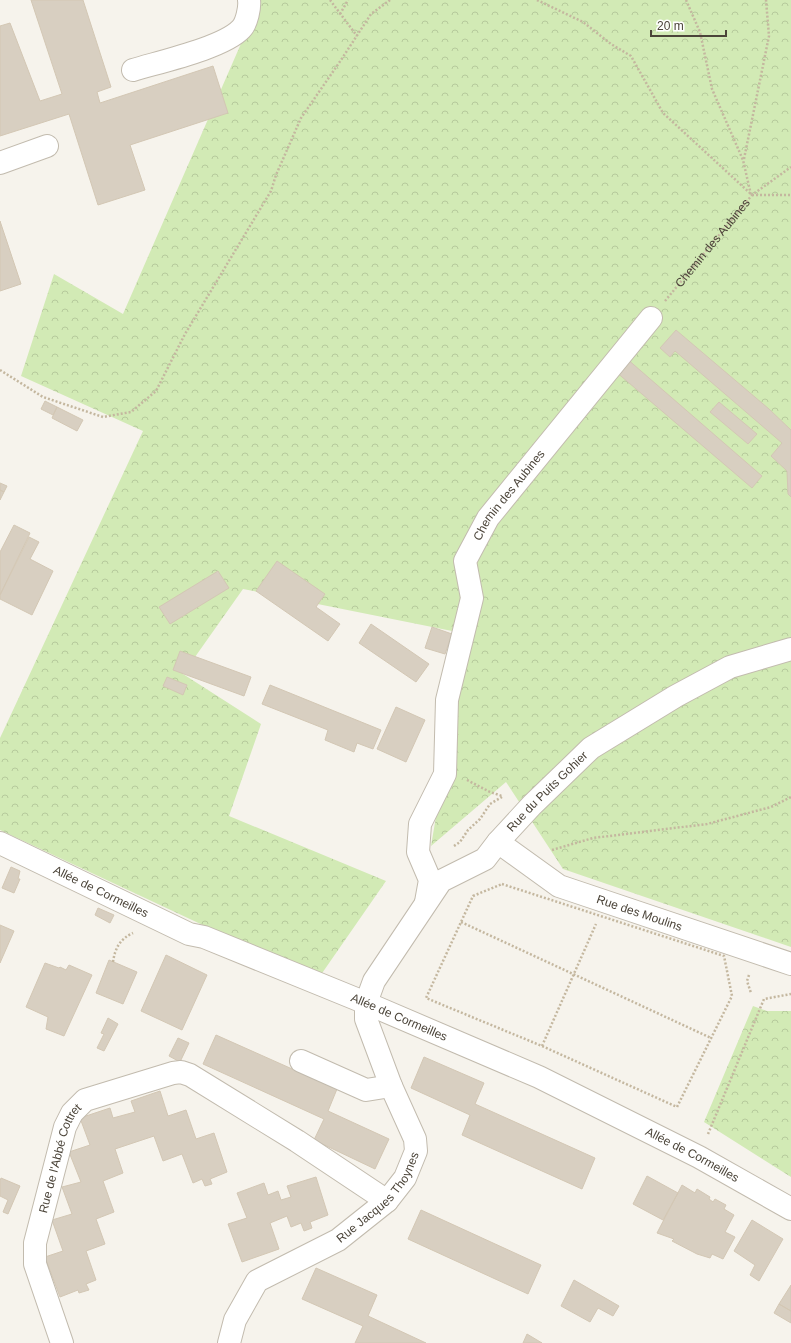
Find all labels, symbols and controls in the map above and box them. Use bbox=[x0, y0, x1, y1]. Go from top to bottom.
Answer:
scale bar bbox=[651, 12, 726, 38]
text: 20 m bbox=[657, 19, 684, 33]
street label: Chemin des Aubines bbox=[672, 196, 753, 290]
street label: Chemin des Aubines bbox=[470, 447, 548, 543]
street label: Rue du Puits Gohier bbox=[504, 748, 590, 835]
street label: Allée de Cormeilles bbox=[51, 863, 151, 920]
street label: Rue des Moulins bbox=[595, 892, 684, 934]
street label: Allée de Cormeilles bbox=[349, 991, 449, 1044]
street label: Rue de l'Abbé Cottret bbox=[36, 1100, 85, 1215]
street label: Allée de Cormeilles bbox=[643, 1124, 741, 1185]
street label: Rue Jacques Thoynes bbox=[334, 1150, 422, 1245]

